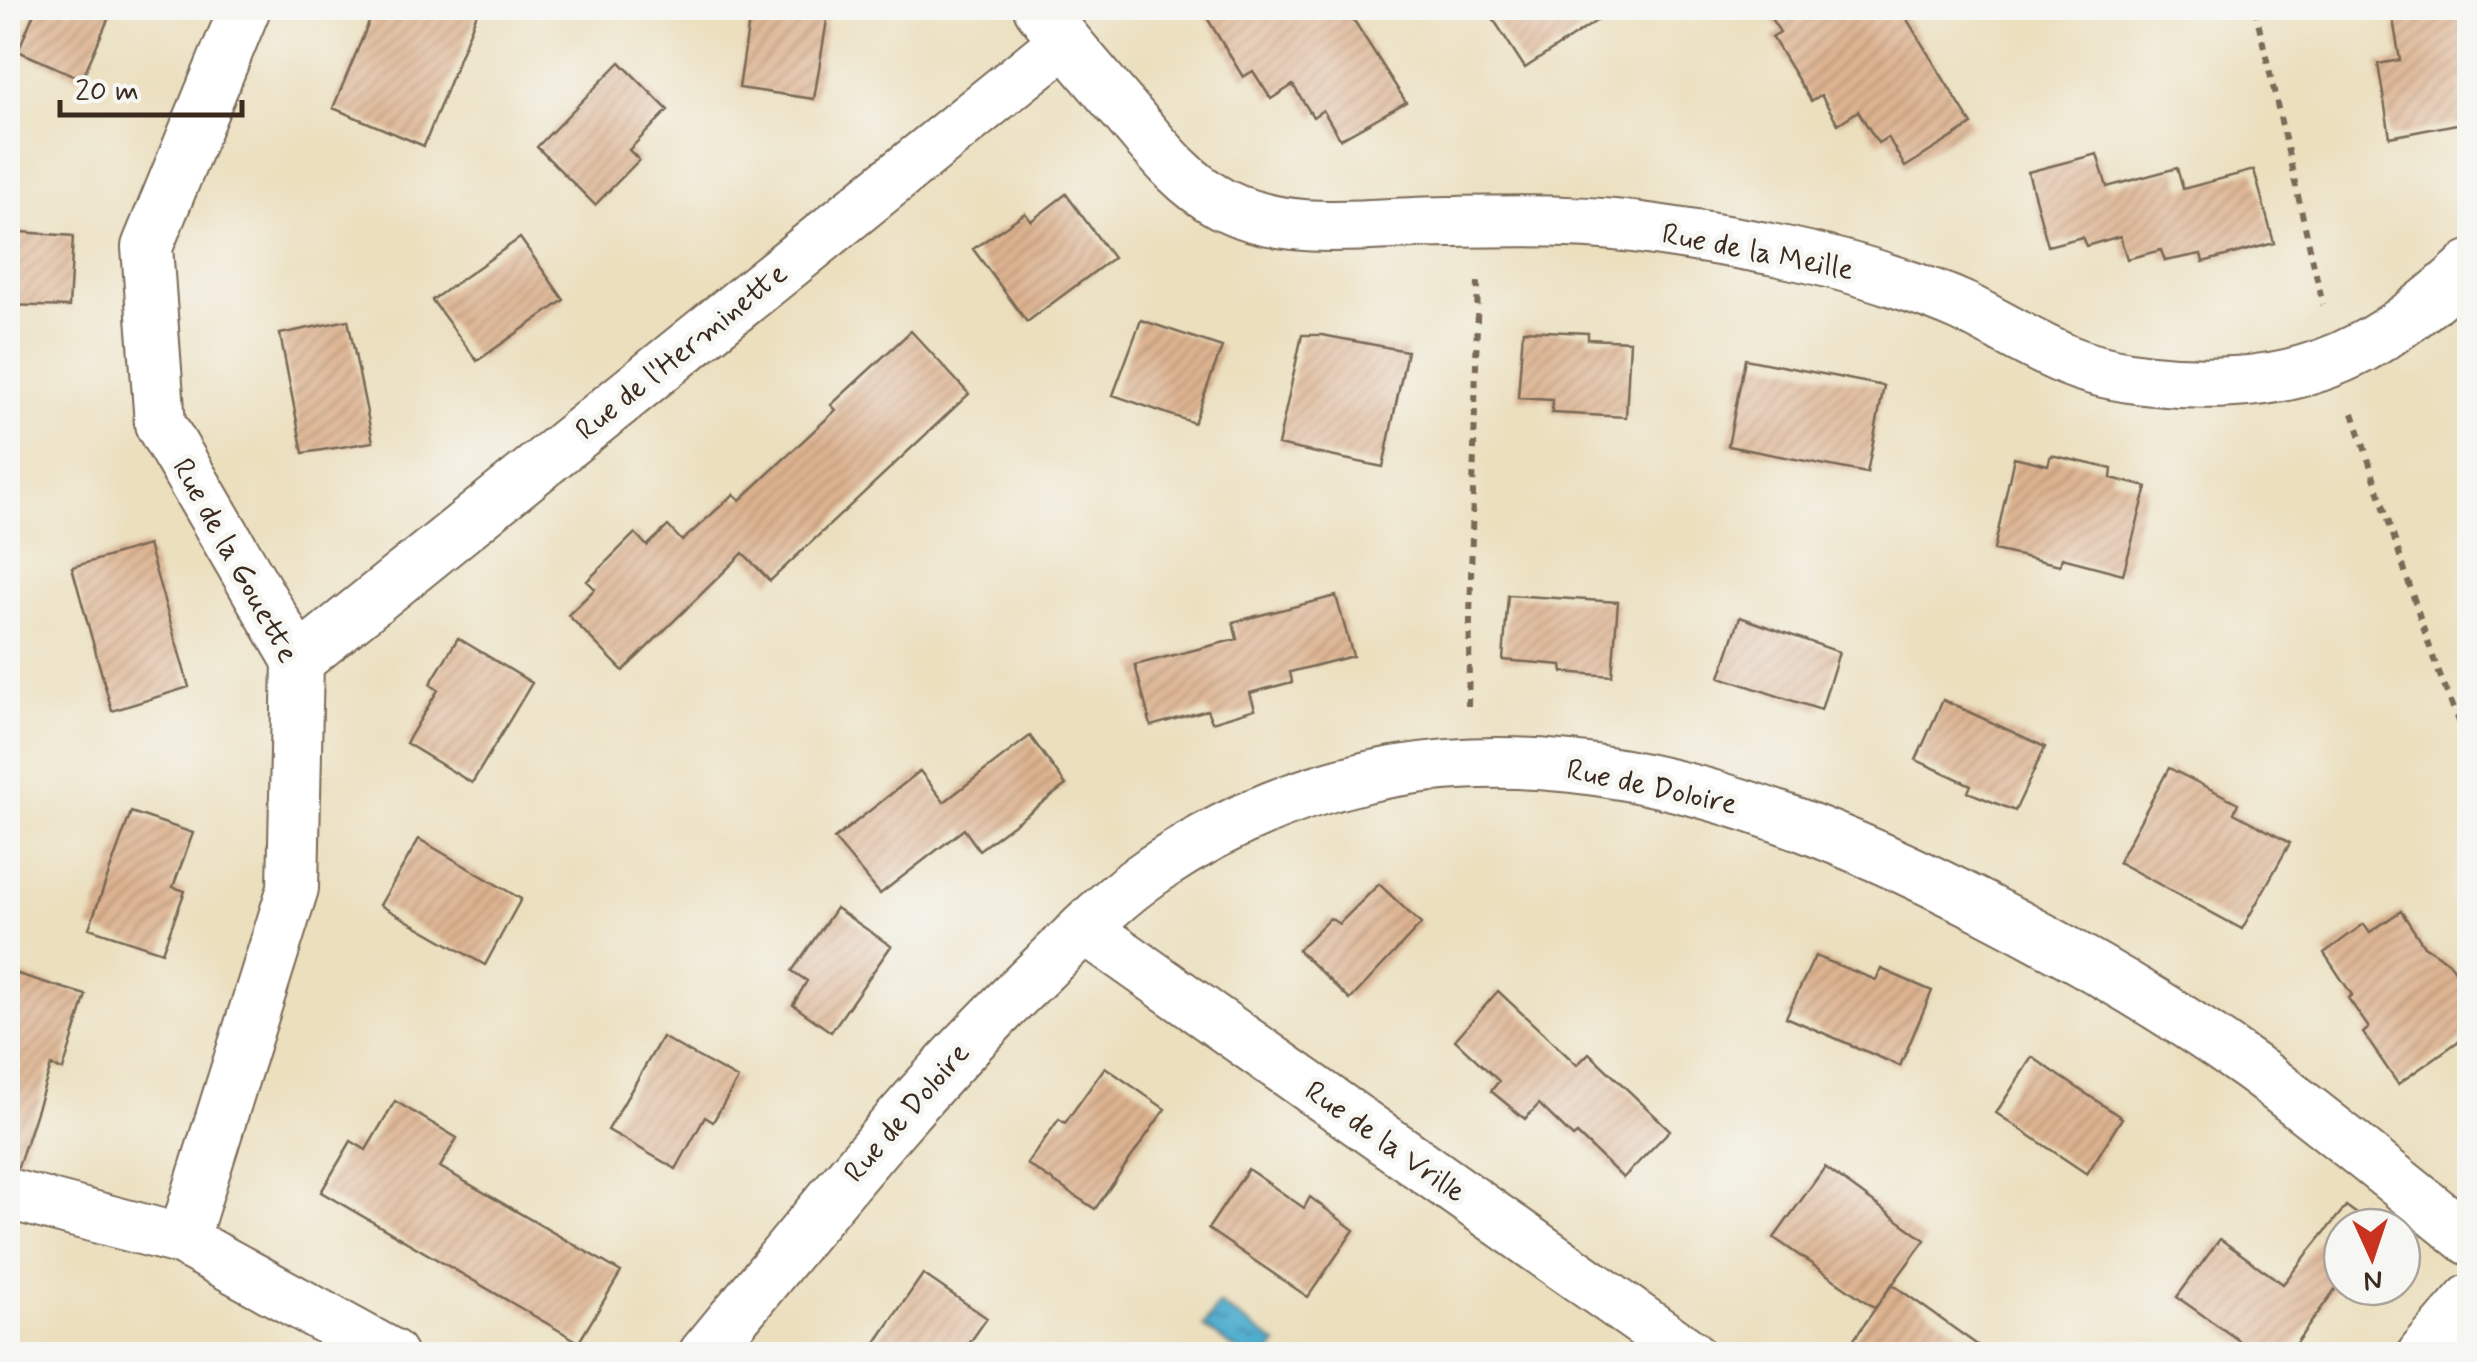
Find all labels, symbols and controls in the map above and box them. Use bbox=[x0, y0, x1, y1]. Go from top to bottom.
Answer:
scale bar bbox=[60, 55, 242, 117]
text: 20 m bbox=[75, 72, 139, 111]
street label: Rue de la Meille bbox=[1659, 215, 1857, 290]
street label: Rue de l'Herminette bbox=[568, 255, 796, 450]
street label: Rue de la Gouette bbox=[162, 452, 307, 670]
street label: Rue de Doloire bbox=[1563, 750, 1740, 825]
street label: Rue de Doloire bbox=[836, 1035, 979, 1191]
street label: Rue de la Vrille bbox=[1297, 1072, 1473, 1212]
north arrow bbox=[2322, 1207, 2422, 1307]
text: N bbox=[2363, 1261, 2383, 1298]

